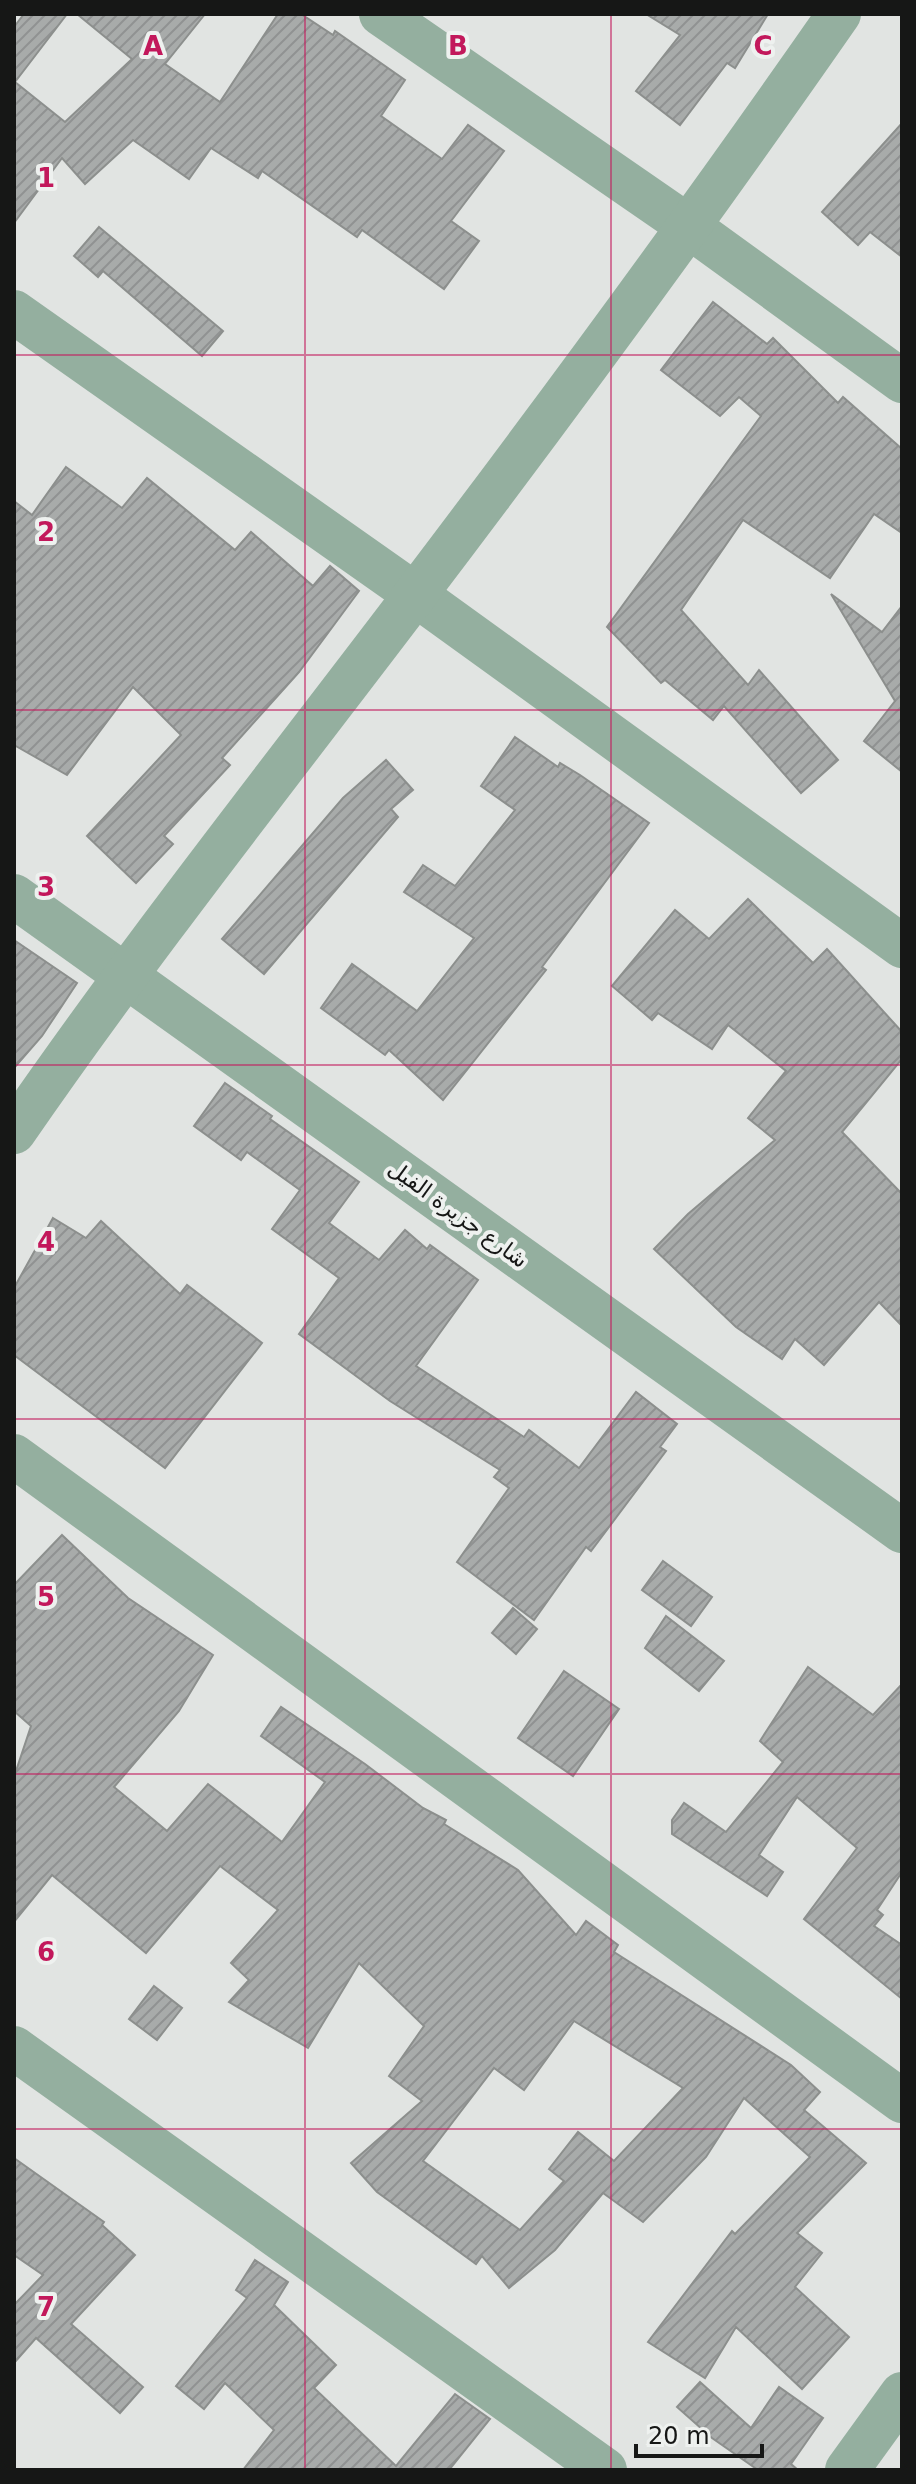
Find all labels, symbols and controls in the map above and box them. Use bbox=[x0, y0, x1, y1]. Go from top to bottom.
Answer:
text: A bbox=[143, 31, 163, 61]
text: B bbox=[448, 31, 468, 61]
text: C bbox=[753, 31, 773, 61]
text: 1 bbox=[37, 163, 55, 193]
text: 2 bbox=[37, 517, 55, 547]
text: 3 bbox=[37, 872, 55, 902]
street label: شارع جزيرة الفيل bbox=[384, 1155, 532, 1273]
text: 4 bbox=[37, 1227, 55, 1257]
text: 5 bbox=[37, 1582, 55, 1612]
text: 6 bbox=[37, 1937, 55, 1967]
text: 7 bbox=[37, 2292, 55, 2322]
scale bar bbox=[636, 2408, 762, 2458]
text: 20 m bbox=[648, 2422, 710, 2450]

